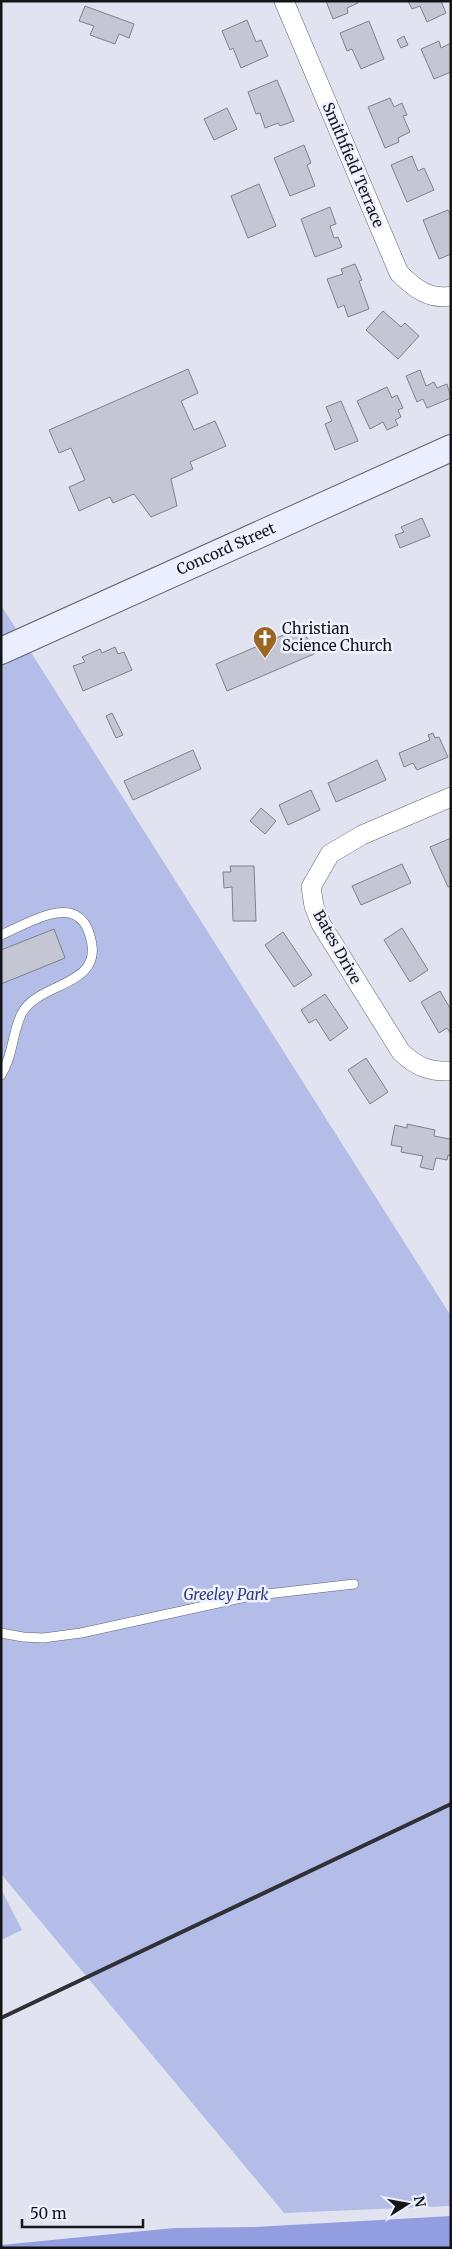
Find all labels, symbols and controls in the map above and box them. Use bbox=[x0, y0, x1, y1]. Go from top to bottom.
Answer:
street label: Smithfield Terrace bbox=[319, 99, 388, 230]
street label: Concord Street bbox=[173, 518, 278, 579]
place label: Christian Science Church bbox=[282, 619, 392, 655]
church icon: Christian Science Church bbox=[252, 625, 278, 659]
street label: Bates Drive bbox=[309, 906, 366, 987]
park label: Greeley Park bbox=[183, 1585, 269, 1604]
north arrow bbox=[382, 2179, 432, 2229]
text: N bbox=[410, 2194, 430, 2209]
scale bar bbox=[22, 2196, 144, 2228]
text: 50 m bbox=[30, 2204, 67, 2223]

